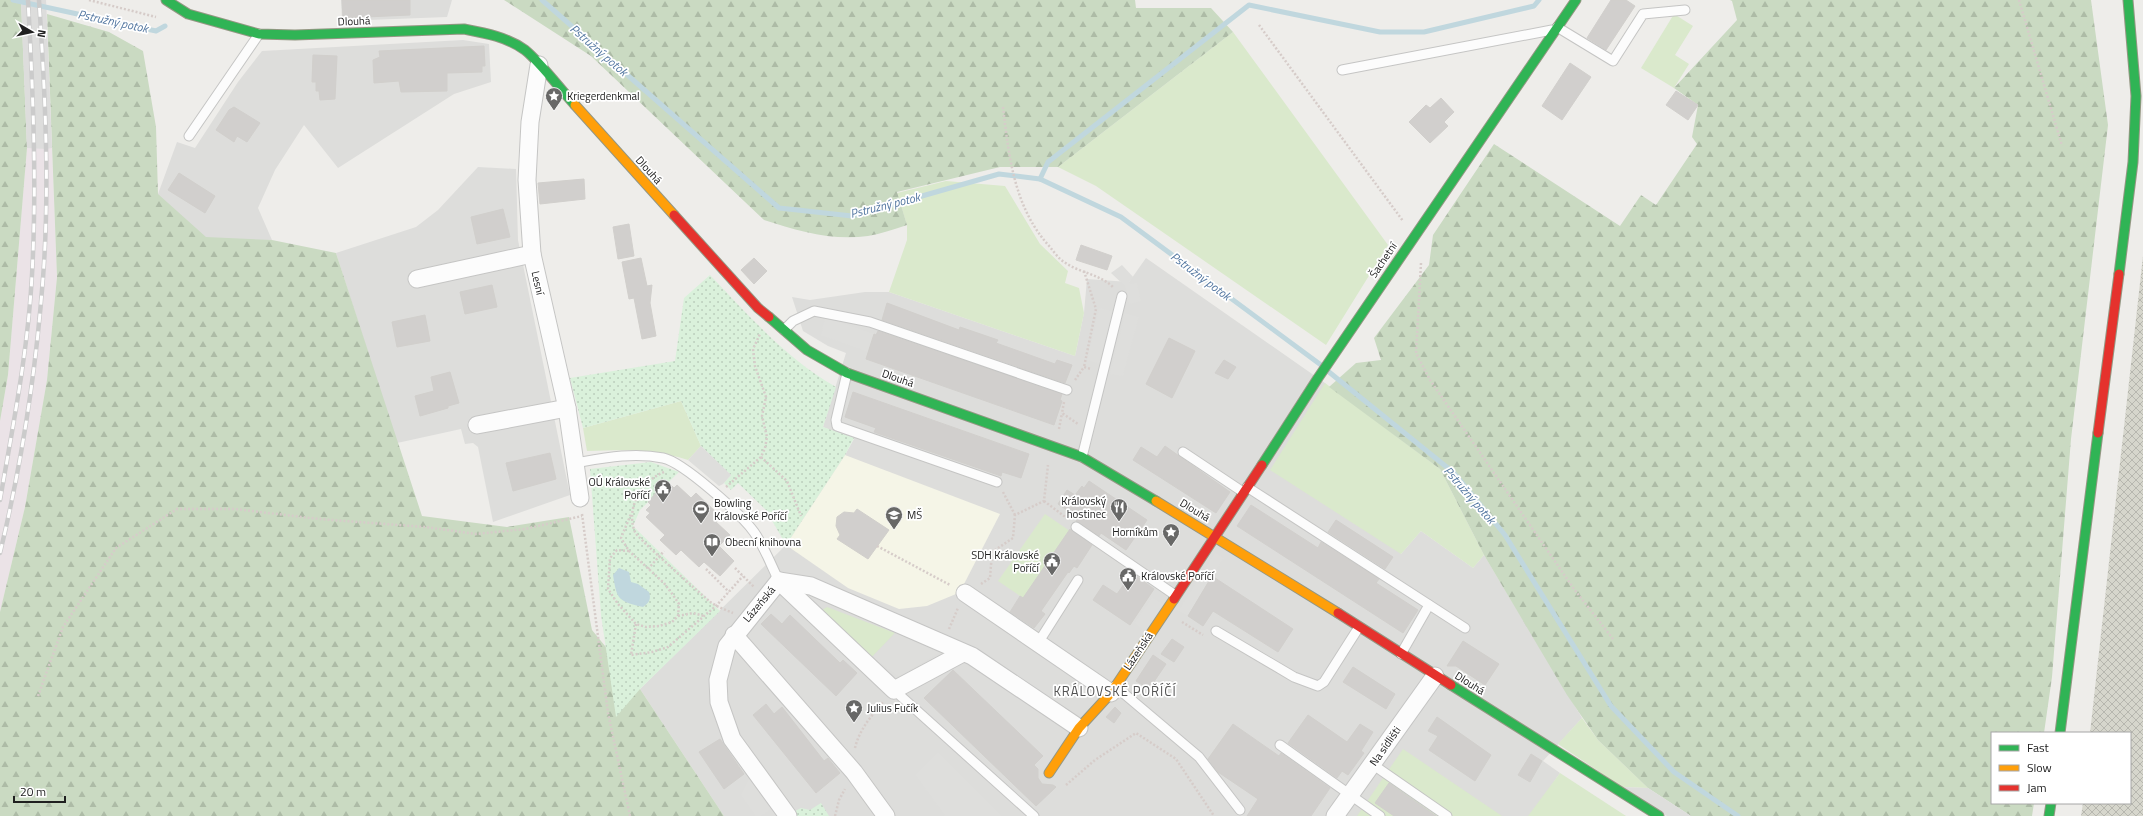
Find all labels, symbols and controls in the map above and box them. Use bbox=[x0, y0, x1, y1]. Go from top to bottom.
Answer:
water label: Pstružný potok bbox=[76, 4, 151, 38]
north arrow bbox=[12, 12, 52, 52]
street label: Dlouhá bbox=[337, 12, 371, 30]
water label: Pstružný potok bbox=[566, 19, 633, 82]
text: N bbox=[33, 29, 50, 39]
place icon: Kriegerdenkmal bbox=[544, 86, 564, 111]
place label: Kriegerdenkmal bbox=[567, 88, 640, 104]
street label: Dlouhá bbox=[632, 152, 666, 188]
water label: Pstružný potok bbox=[848, 187, 923, 223]
street label: Šachetní bbox=[1365, 238, 1402, 281]
water label: Pstružný potok bbox=[1167, 247, 1236, 306]
street label: Lesní bbox=[527, 269, 549, 298]
street label: Dlouhá bbox=[880, 365, 917, 391]
water label: Pstružný potok bbox=[1439, 462, 1502, 529]
place label: OÚ Královské Poříčí bbox=[588, 474, 652, 503]
public building icon: OÚ Královské Poříčí bbox=[653, 478, 673, 503]
place label: Královský hostinec bbox=[1061, 493, 1107, 522]
place label: Bowling Královské Poříčí bbox=[714, 495, 789, 524]
street label: Dlouhá bbox=[1177, 495, 1214, 526]
restaurant icon: Královský hostinec bbox=[1109, 497, 1129, 522]
sports icon: Bowling Královské Poříčí bbox=[691, 499, 711, 524]
school or university icon: MŠ bbox=[884, 505, 904, 530]
place label: MŠ bbox=[907, 507, 922, 523]
place icon: Horníkům bbox=[1161, 522, 1181, 547]
place label: Horníkům bbox=[1112, 524, 1158, 540]
library icon: Obecní knihovna bbox=[702, 532, 722, 557]
place label: Obecní knihovna bbox=[725, 534, 802, 550]
place label: SDH Královské Poříčí bbox=[971, 547, 1041, 576]
public building icon: SDH Královské Poříčí bbox=[1042, 551, 1062, 576]
public building icon: Královské Poříčí bbox=[1118, 566, 1138, 591]
place label: Královské Poříčí bbox=[1141, 568, 1216, 584]
street label: Lázeňská bbox=[739, 582, 779, 626]
street label: Lázeňská bbox=[1119, 628, 1157, 673]
street label: Dlouhá bbox=[1452, 668, 1489, 699]
district label: KRÁLOVSKÉ POŘÍČÍ bbox=[1053, 681, 1177, 701]
place icon: Julius Fučík bbox=[844, 698, 864, 723]
place label: Julius Fučík bbox=[867, 700, 919, 716]
street label: Na sídlišti bbox=[1366, 723, 1404, 769]
legend bbox=[1991, 732, 2131, 804]
text: Fast bbox=[2027, 738, 2050, 757]
text: Slow bbox=[2027, 758, 2052, 777]
scale bar bbox=[14, 778, 65, 804]
text: Jam bbox=[2027, 778, 2047, 797]
text: 20 m bbox=[20, 782, 46, 801]

